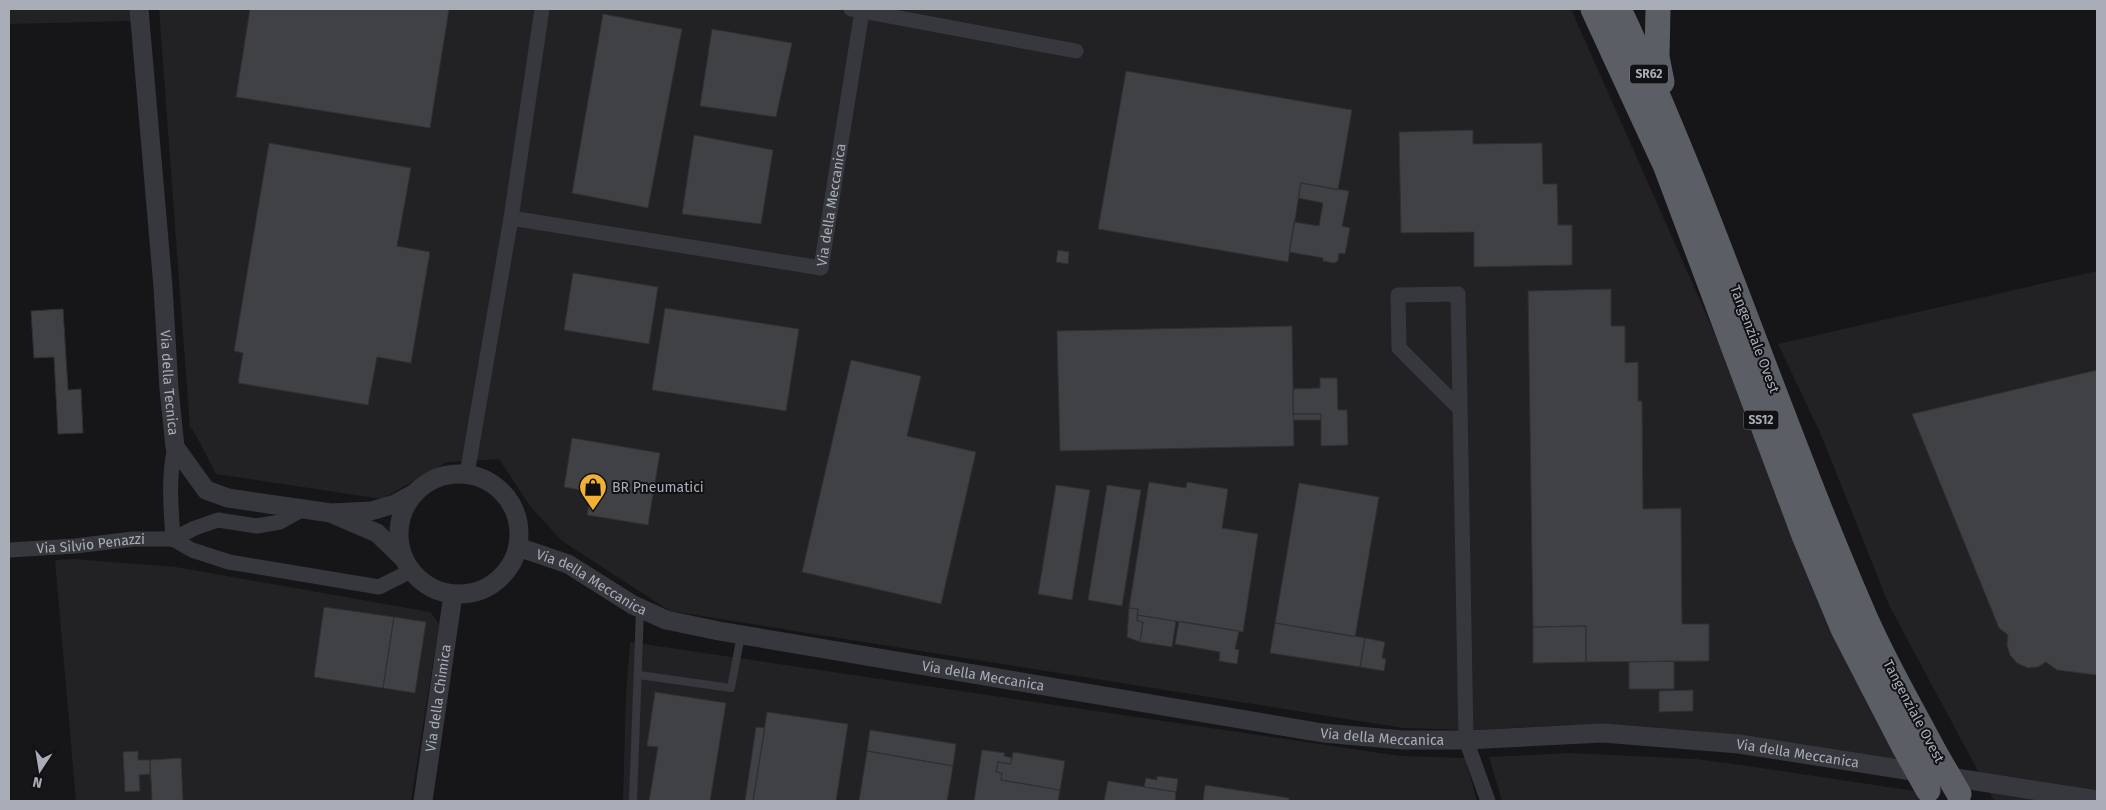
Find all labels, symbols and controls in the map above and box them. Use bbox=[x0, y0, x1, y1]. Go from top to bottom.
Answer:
road number: SR62 bbox=[1630, 64, 1668, 84]
street label: Via della Meccanica bbox=[813, 142, 850, 268]
street label: Tangenziale Ovest bbox=[1726, 283, 1783, 396]
street label: Via della Tecnica bbox=[157, 330, 182, 436]
road number: SS12 bbox=[1744, 410, 1778, 430]
shop icon: BR Pneumatici bbox=[578, 472, 608, 511]
place label: BR Pneumatici bbox=[612, 479, 704, 496]
street label: Via Silvio Penazzi bbox=[36, 531, 145, 557]
street label: Via della Meccanica bbox=[534, 546, 649, 619]
street label: Via della Chimica bbox=[422, 643, 455, 753]
street label: Via della Meccanica bbox=[921, 657, 1046, 695]
street label: Tangenziale Ovest bbox=[1879, 657, 1948, 766]
street label: Via della Meccanica bbox=[1320, 725, 1444, 749]
street label: Via della Meccanica bbox=[1735, 736, 1860, 772]
north arrow bbox=[15, 745, 65, 795]
text: N bbox=[31, 773, 44, 792]

